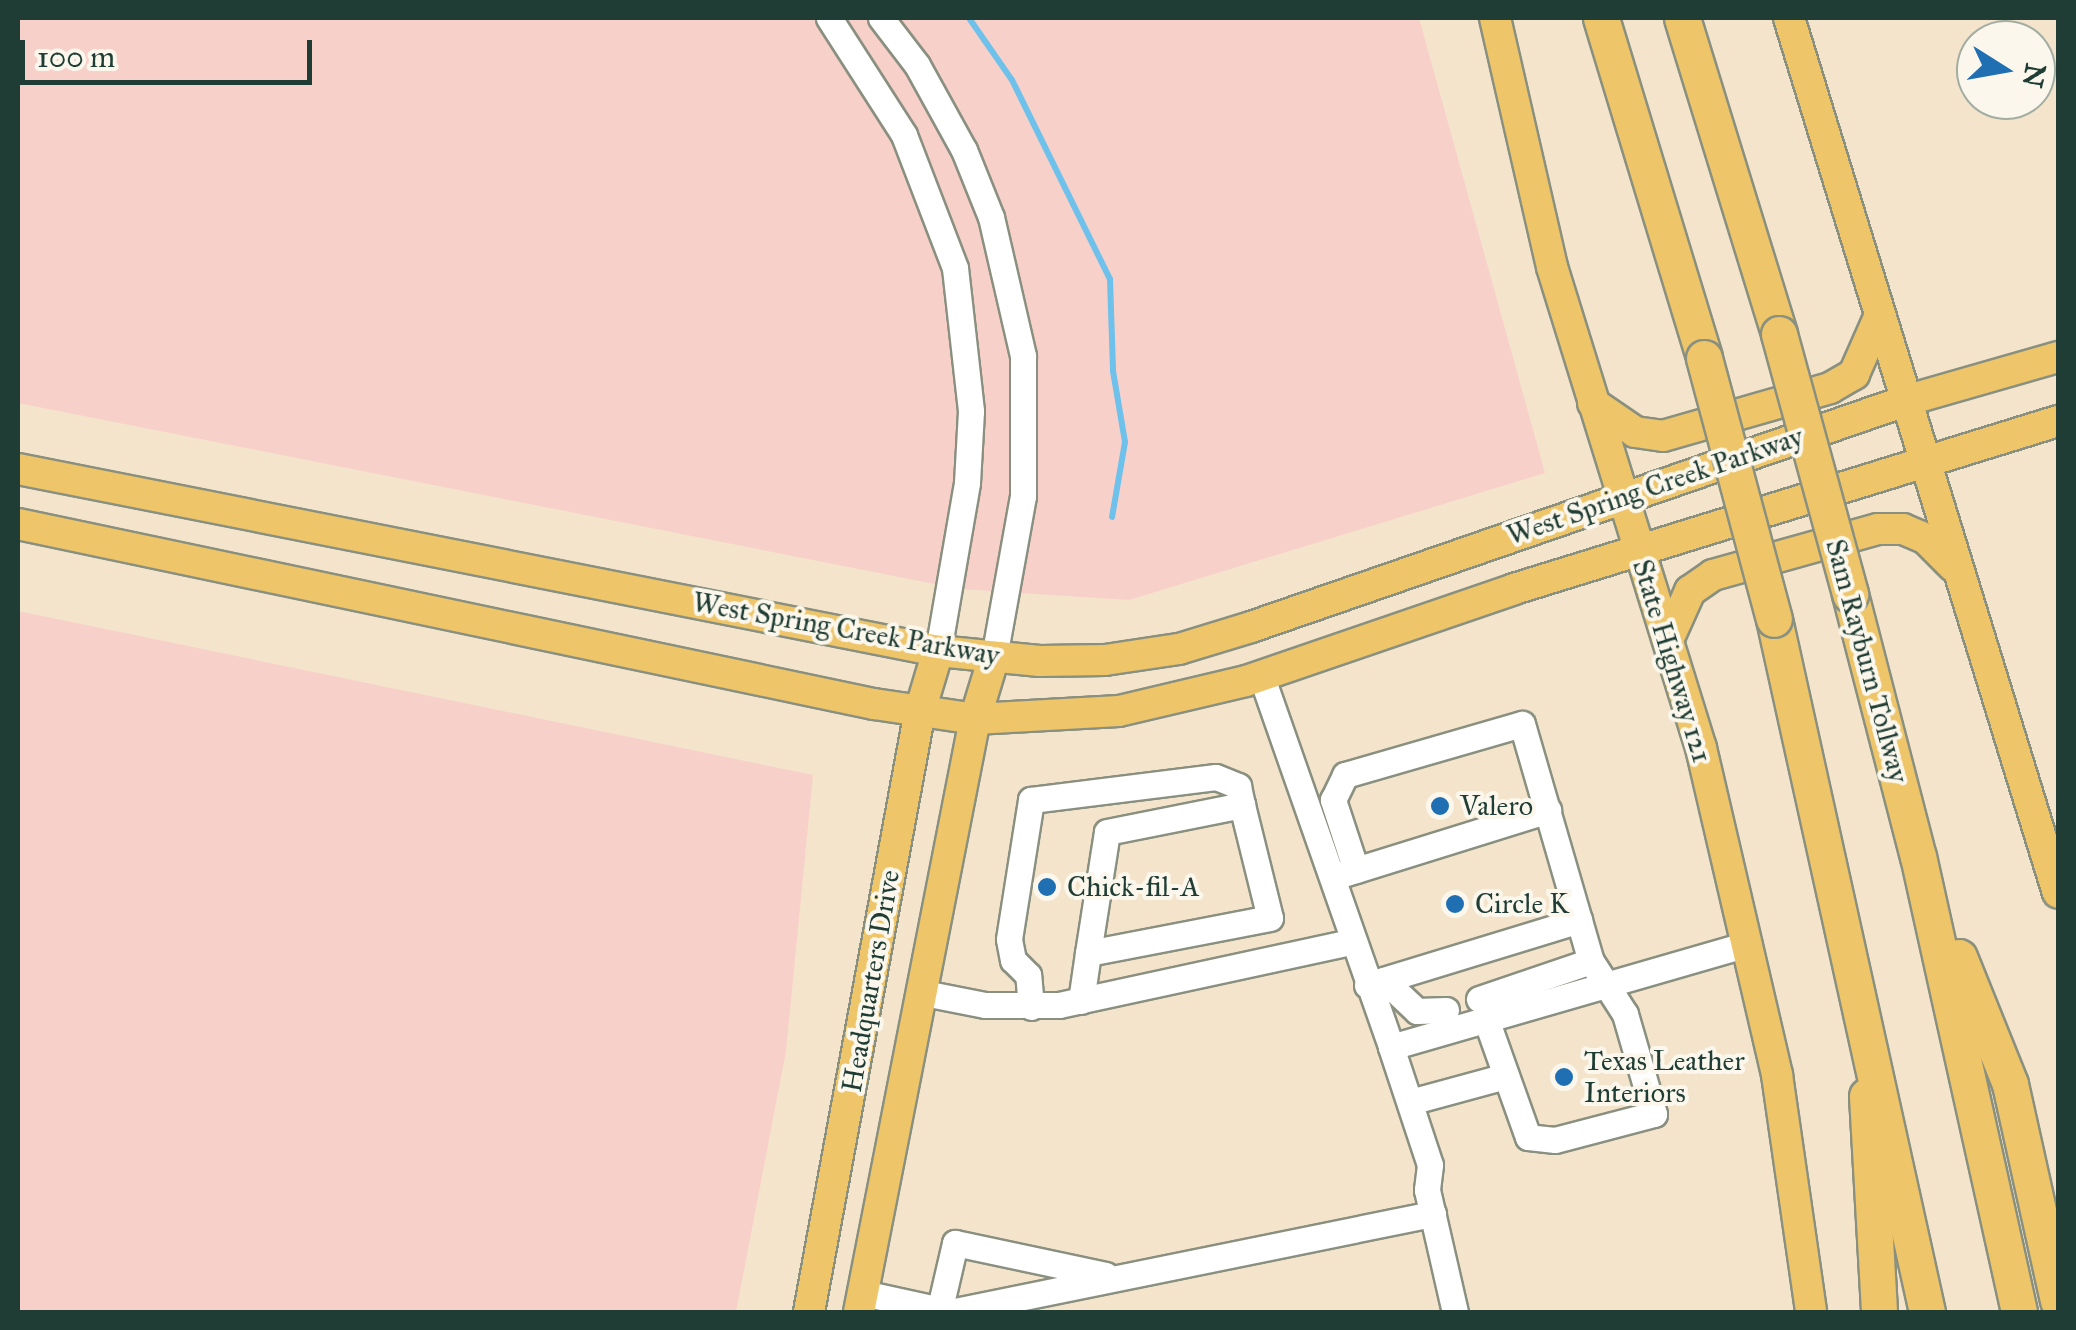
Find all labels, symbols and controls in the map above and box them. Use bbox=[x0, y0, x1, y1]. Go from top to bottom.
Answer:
scale bar bbox=[25, 20, 318, 82]
north arrow bbox=[1956, 20, 2056, 120]
text: 100 m bbox=[37, 39, 115, 75]
text: N bbox=[2015, 60, 2053, 90]
street label: West Spring Creek Parkway bbox=[1503, 420, 1807, 552]
street label: Sam Rayburn Tollway bbox=[1818, 536, 1916, 786]
street label: State Highway 121 bbox=[1625, 555, 1719, 767]
street label: West Spring Creek Parkway bbox=[690, 585, 1002, 673]
place label: Valero bbox=[1460, 789, 1533, 823]
marker: Valero bbox=[1429, 795, 1451, 817]
street label: Headquarters Drive bbox=[835, 867, 907, 1095]
place label: Chick-fil-A bbox=[1067, 870, 1200, 904]
marker: Chick-fil-A bbox=[1036, 876, 1058, 898]
place label: Circle K bbox=[1475, 887, 1569, 921]
marker: Circle K bbox=[1444, 893, 1466, 915]
place label: Texas Leather Interiors bbox=[1584, 1044, 1745, 1110]
marker: Texas Leather Interiors bbox=[1553, 1066, 1575, 1088]

